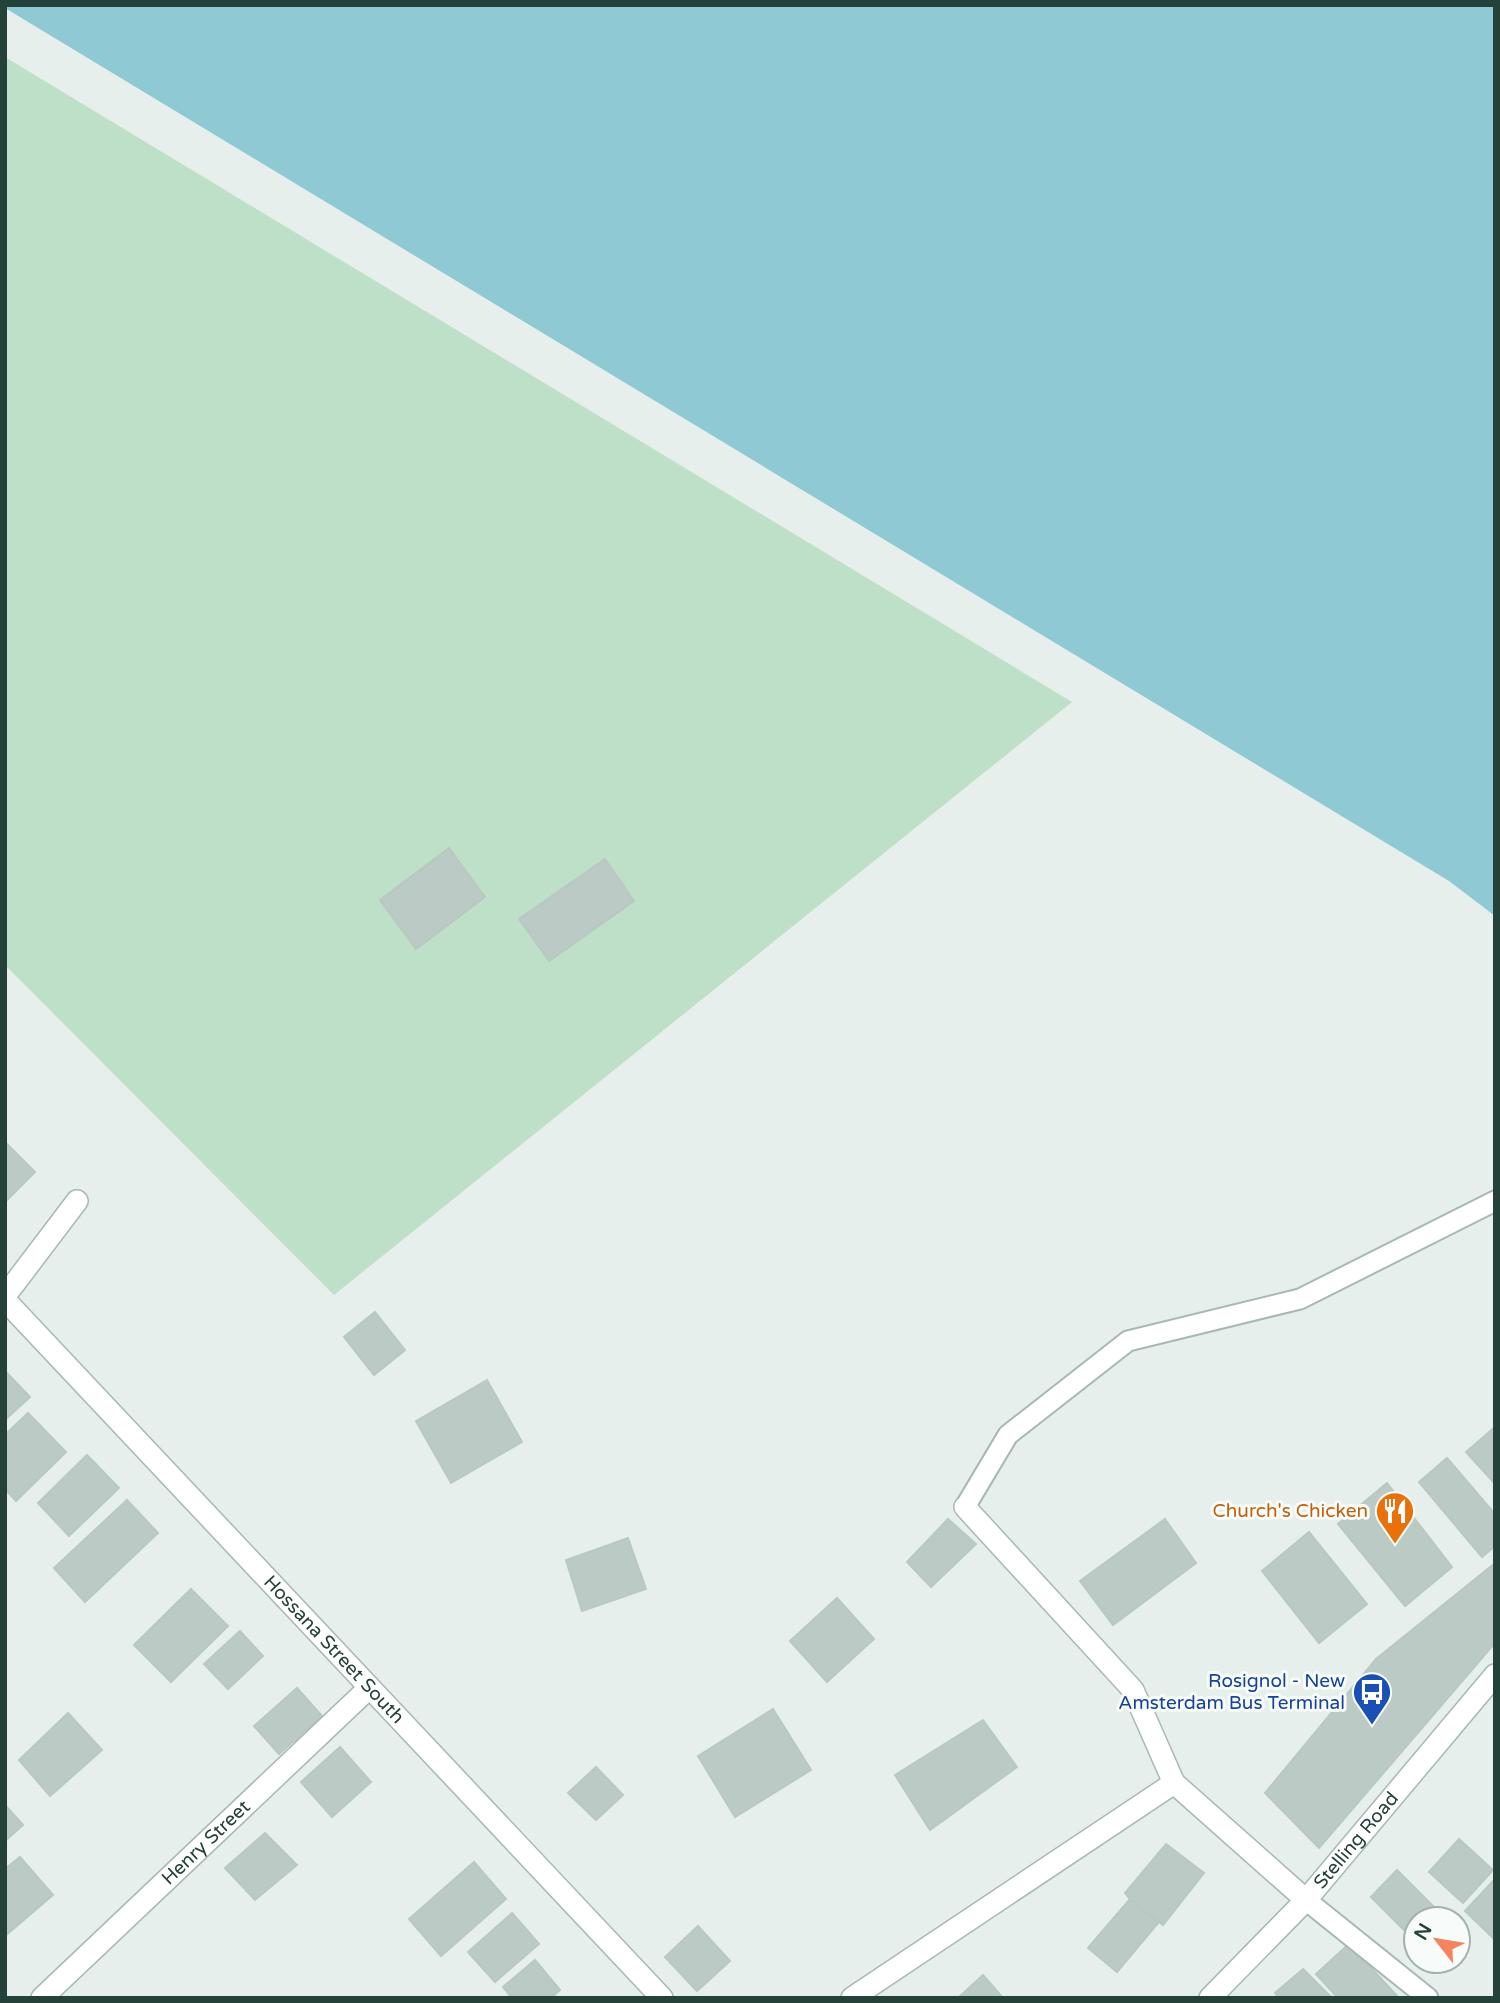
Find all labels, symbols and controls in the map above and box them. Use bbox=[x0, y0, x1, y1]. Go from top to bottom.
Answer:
restaurant icon: Church's Chicken bbox=[1374, 1490, 1416, 1545]
place label: Church's Chicken bbox=[1213, 1500, 1368, 1522]
street label: Hossana Street South bbox=[259, 1571, 409, 1728]
place label: Rosignol - New Amsterdam Bus Terminal bbox=[1118, 1670, 1345, 1714]
bus stop icon: Rosignol - New Amsterdam Bus Terminal bbox=[1351, 1671, 1393, 1726]
street label: Stelling Road bbox=[1309, 1788, 1403, 1893]
street label: Henry Street bbox=[157, 1796, 255, 1889]
north arrow bbox=[1402, 1905, 1472, 1975]
text: N bbox=[1410, 1920, 1437, 1944]

